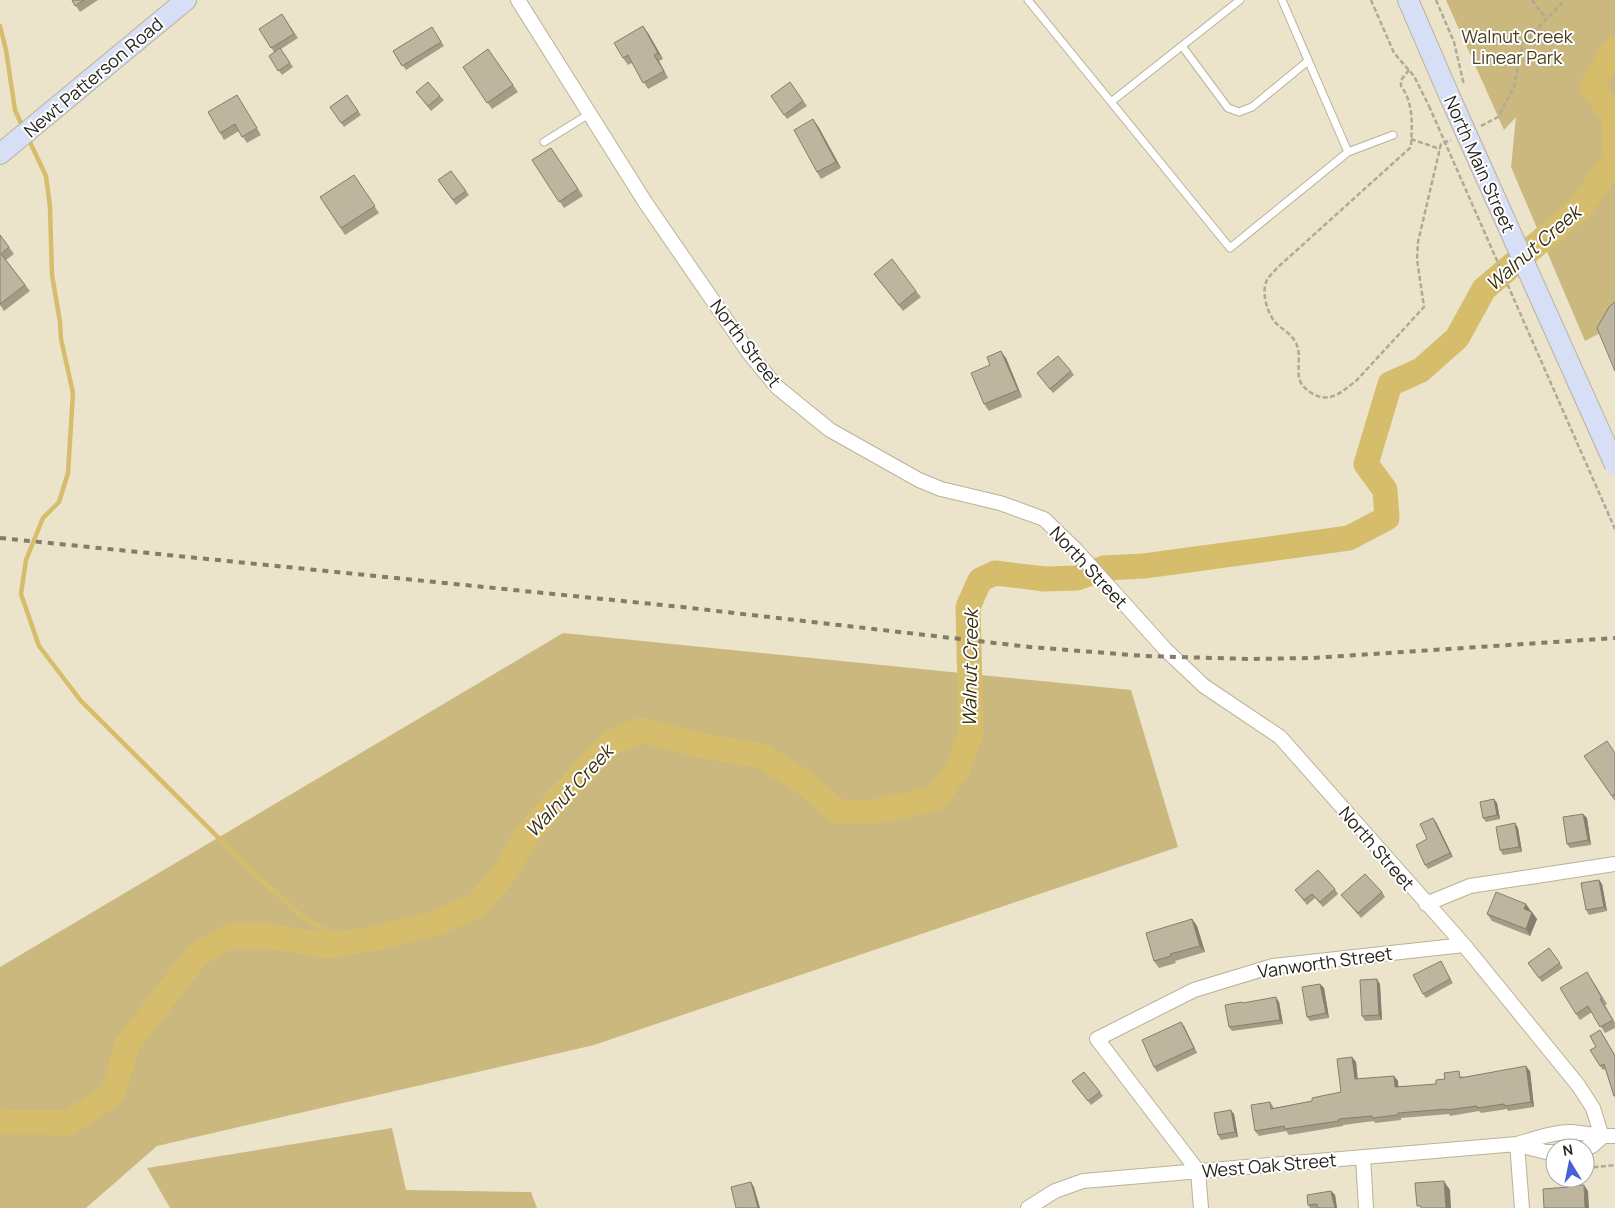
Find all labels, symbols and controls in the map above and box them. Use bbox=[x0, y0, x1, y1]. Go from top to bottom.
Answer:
street label: Newt Patterson Road bbox=[18, 12, 168, 142]
park label: Walnut Creek Linear Park bbox=[1461, 24, 1574, 69]
street label: North Main Street bbox=[1439, 92, 1521, 236]
water label: Walnut Creek bbox=[1480, 198, 1588, 296]
street label: North Street bbox=[705, 294, 787, 392]
street label: North Street bbox=[1045, 521, 1133, 613]
water label: Walnut Creek bbox=[956, 606, 984, 727]
water label: Walnut Creek bbox=[519, 737, 620, 843]
street label: North Street bbox=[1334, 801, 1420, 895]
street label: Vanworth Street bbox=[1256, 941, 1394, 983]
north arrow bbox=[1545, 1138, 1595, 1188]
text: N bbox=[1561, 1139, 1574, 1160]
street label: West Oak Street bbox=[1201, 1147, 1337, 1183]

